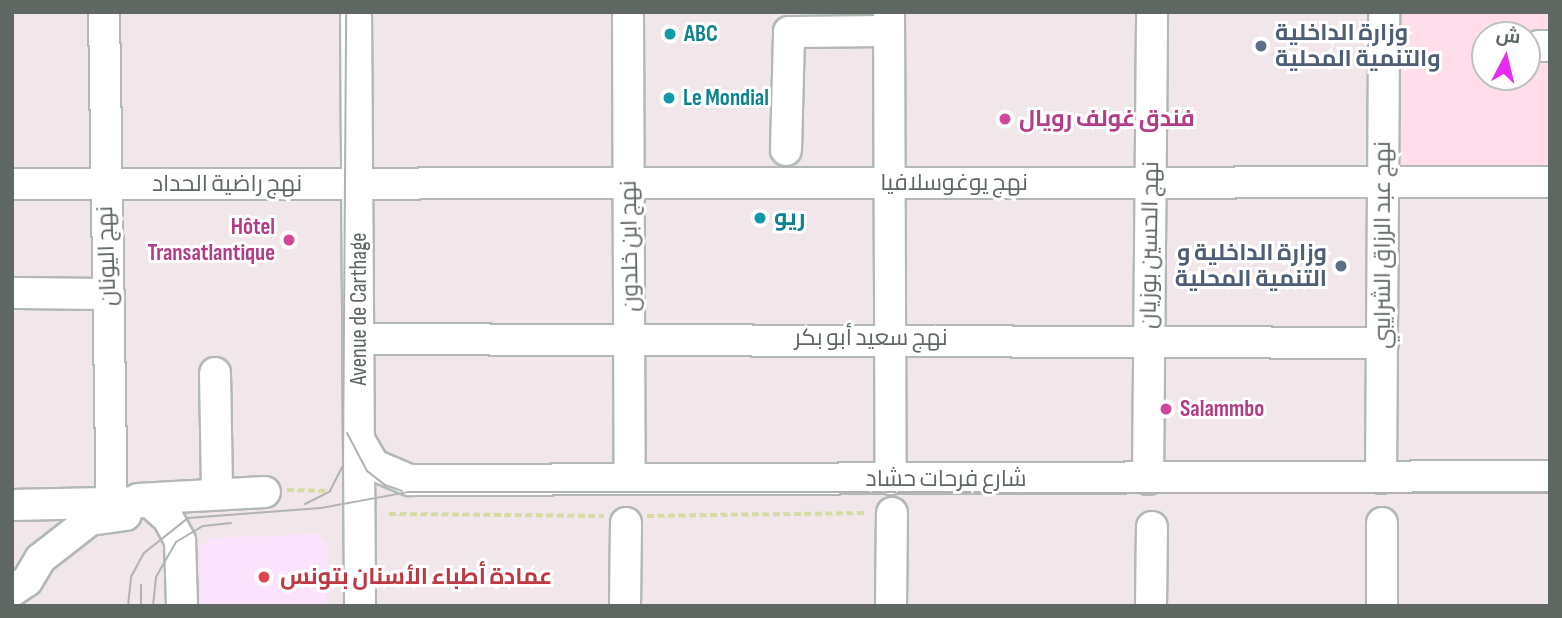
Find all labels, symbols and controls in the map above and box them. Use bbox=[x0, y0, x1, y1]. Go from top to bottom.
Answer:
place label: وزارة الداخلية والتنمية المحلية bbox=[1275, 19, 1441, 73]
place label: ABC bbox=[684, 20, 718, 48]
north arrow bbox=[1471, 21, 1541, 91]
text: ش bbox=[1495, 24, 1522, 50]
marker: ABC bbox=[662, 26, 678, 42]
marker: وزارة الداخلية والتنمية المحلية bbox=[1253, 38, 1269, 54]
place label: Le Mondial bbox=[683, 84, 769, 112]
marker: Le Mondial bbox=[661, 90, 677, 106]
place label: فندق غولف رويال bbox=[1019, 105, 1195, 133]
marker: فندق غولف رويال bbox=[997, 111, 1013, 127]
street label: نهج عبد الرزاق الشرايبي bbox=[1369, 141, 1397, 349]
street label: نهج الحسين بوزيان bbox=[1135, 161, 1165, 329]
street label: نهج يوغوسلافيا bbox=[880, 169, 1028, 197]
street label: نهج راضية الحداد bbox=[152, 170, 302, 198]
street label: نهج ابن خلدون bbox=[615, 180, 645, 312]
place label: ريو bbox=[774, 204, 806, 232]
street label: نهج اليونان bbox=[91, 205, 123, 307]
marker: ريو bbox=[752, 210, 768, 226]
place label: Hôtel Transatlantique bbox=[147, 213, 275, 267]
marker: Hôtel Transatlantique bbox=[281, 232, 297, 248]
street label: Avenue de Carthage bbox=[345, 233, 373, 385]
place label: وزارة الداخلية و التنمية المحلية bbox=[1175, 239, 1327, 293]
marker: وزارة الداخلية و التنمية المحلية bbox=[1333, 258, 1349, 274]
street label: نهج سعيد أبو بكر bbox=[794, 324, 948, 352]
place label: Salammbo bbox=[1180, 395, 1264, 423]
marker: Salammbo bbox=[1158, 401, 1174, 417]
street label: شارع فرحات حشاد bbox=[866, 465, 1026, 493]
place label: عمادة أطباء الأسنان بتونس bbox=[280, 563, 552, 591]
marker: عمادة أطباء الأسنان بتونس bbox=[254, 567, 274, 587]

